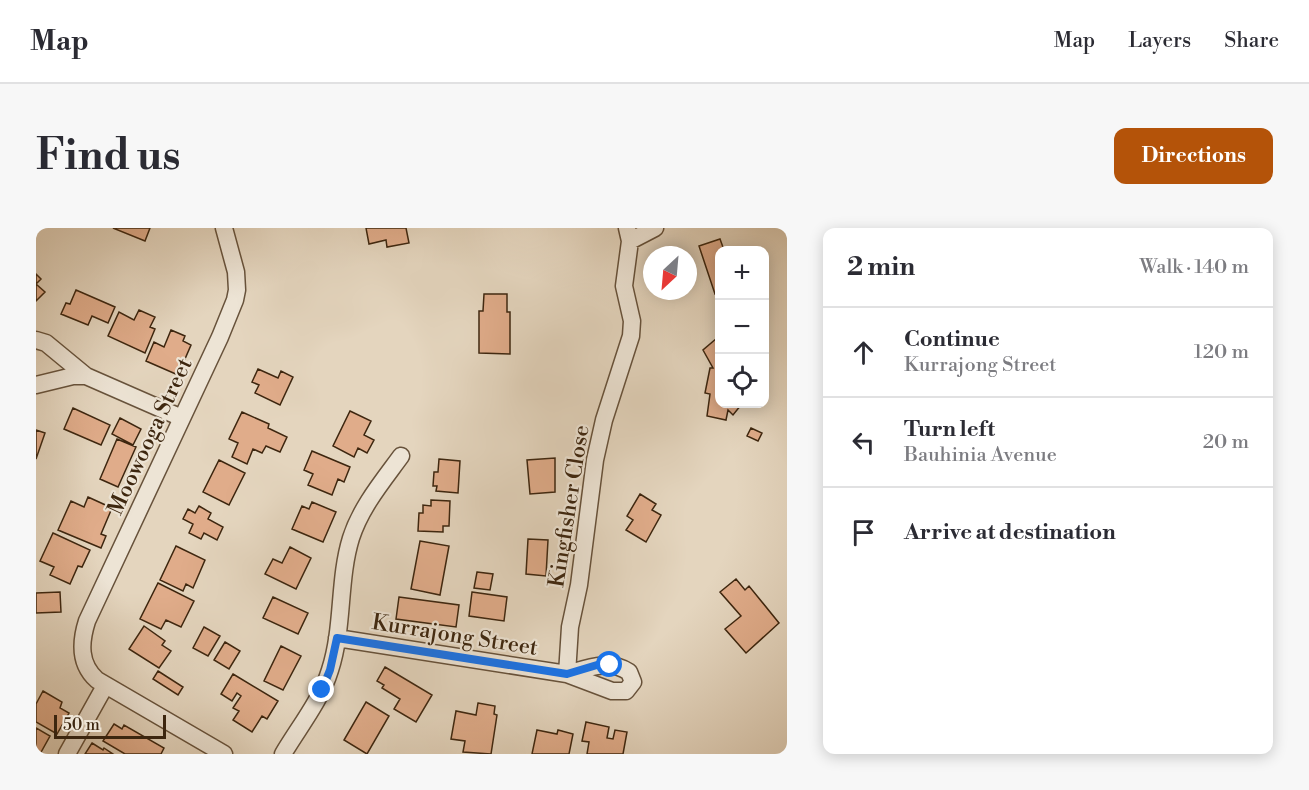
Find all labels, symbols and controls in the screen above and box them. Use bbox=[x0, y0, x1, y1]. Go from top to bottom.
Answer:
text: Map bbox=[30, 24, 89, 59]
text: Map bbox=[1054, 28, 1095, 54]
text: Layers bbox=[1128, 28, 1191, 54]
text: Share bbox=[1224, 28, 1279, 54]
button: Directions bbox=[1114, 128, 1273, 184]
text: Find us bbox=[36, 130, 180, 183]
north arrow bbox=[643, 246, 697, 300]
map controls bbox=[715, 246, 769, 408]
button: + bbox=[715, 246, 769, 300]
text: 2 min bbox=[847, 251, 915, 283]
text: Walk · 140 m bbox=[1139, 255, 1249, 280]
button: − bbox=[715, 300, 769, 354]
text: Continue bbox=[904, 326, 1000, 353]
icon: ahead bbox=[847, 336, 880, 369]
text: 120 m bbox=[1194, 340, 1249, 365]
text: Kurrajong Street bbox=[904, 353, 1056, 378]
street label: Moowooga Street bbox=[102, 354, 199, 520]
button: locate bbox=[715, 354, 769, 408]
text: Turn left bbox=[904, 416, 995, 443]
street label: Kingfisher Close bbox=[543, 423, 596, 589]
icon: left bbox=[847, 426, 880, 459]
text: 20 m bbox=[1203, 430, 1249, 455]
text: Bauhinia Avenue bbox=[904, 443, 1057, 468]
icon: arrive bbox=[847, 516, 880, 549]
text: Arrive at destination bbox=[904, 519, 1116, 546]
street label: Kurrajong Street bbox=[370, 609, 540, 662]
route start bbox=[596, 651, 622, 677]
route end bbox=[308, 676, 334, 702]
scale bar bbox=[54, 712, 166, 739]
text: 50 m bbox=[63, 715, 100, 735]

